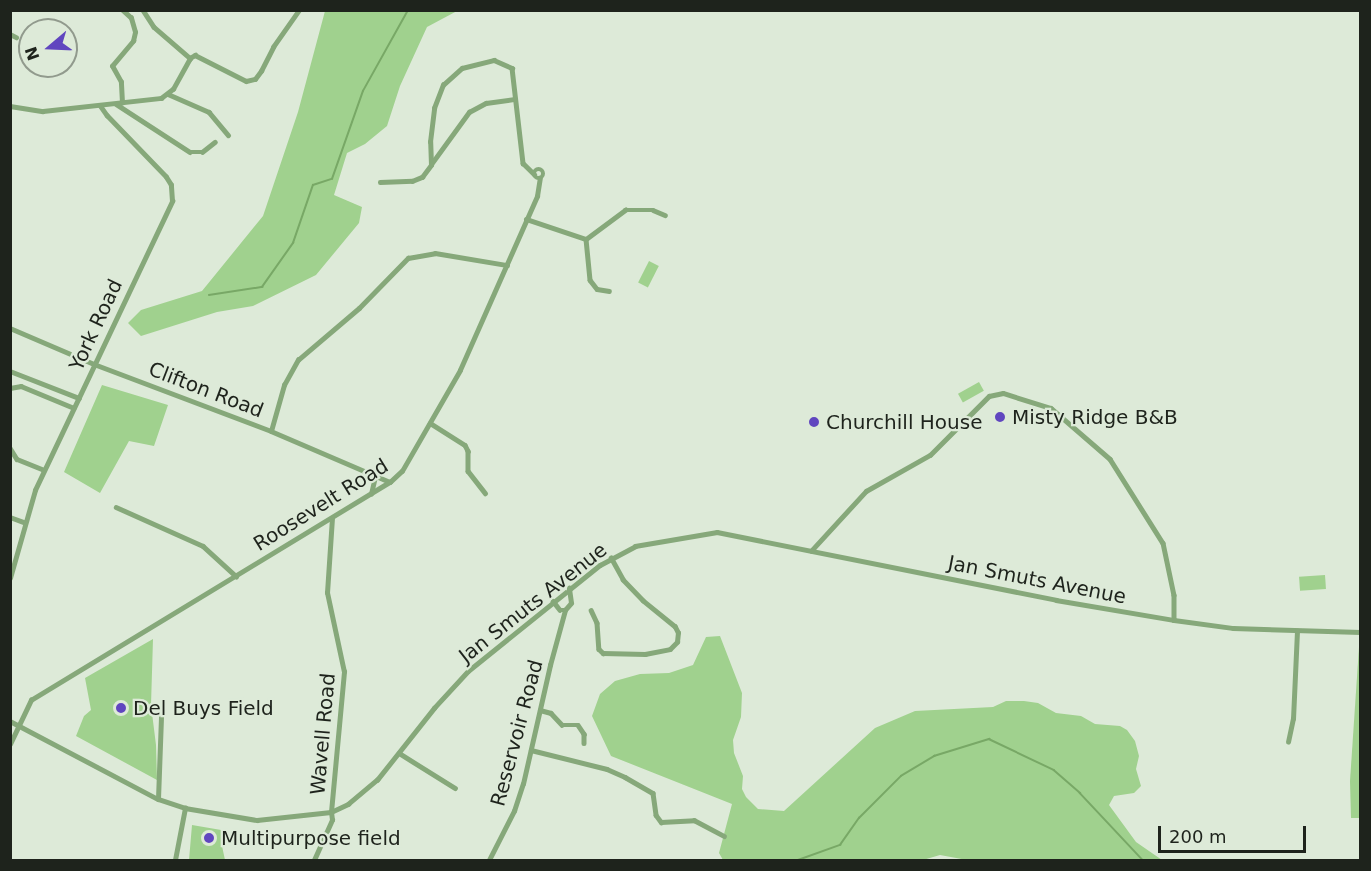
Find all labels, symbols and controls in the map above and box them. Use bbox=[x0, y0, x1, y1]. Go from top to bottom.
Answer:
north arrow bbox=[18, 18, 78, 78]
text: N bbox=[21, 44, 44, 63]
street label: York Road bbox=[64, 275, 128, 375]
street label: Clifton Road bbox=[145, 357, 267, 423]
place label: Misty Ridge B&B bbox=[1012, 405, 1178, 429]
place label: Churchill House bbox=[826, 410, 982, 434]
marker: Misty Ridge B&B bbox=[993, 410, 1007, 424]
marker: Churchill House bbox=[807, 415, 821, 429]
street label: Roosevelt Road bbox=[249, 454, 393, 556]
street label: Jan Smuts Avenue bbox=[454, 538, 612, 668]
street label: Jan Smuts Avenue bbox=[946, 551, 1128, 609]
street label: Reservoir Road bbox=[486, 657, 548, 809]
street label: Wavell Road bbox=[306, 672, 340, 796]
place label: Del Buys Field bbox=[133, 696, 274, 720]
marker: Del Buys Field bbox=[114, 701, 128, 715]
scale bar bbox=[1161, 814, 1310, 852]
place label: Multipurpose field bbox=[221, 826, 401, 850]
text: 200 m bbox=[1169, 826, 1227, 847]
marker: Multipurpose field bbox=[202, 831, 216, 845]

